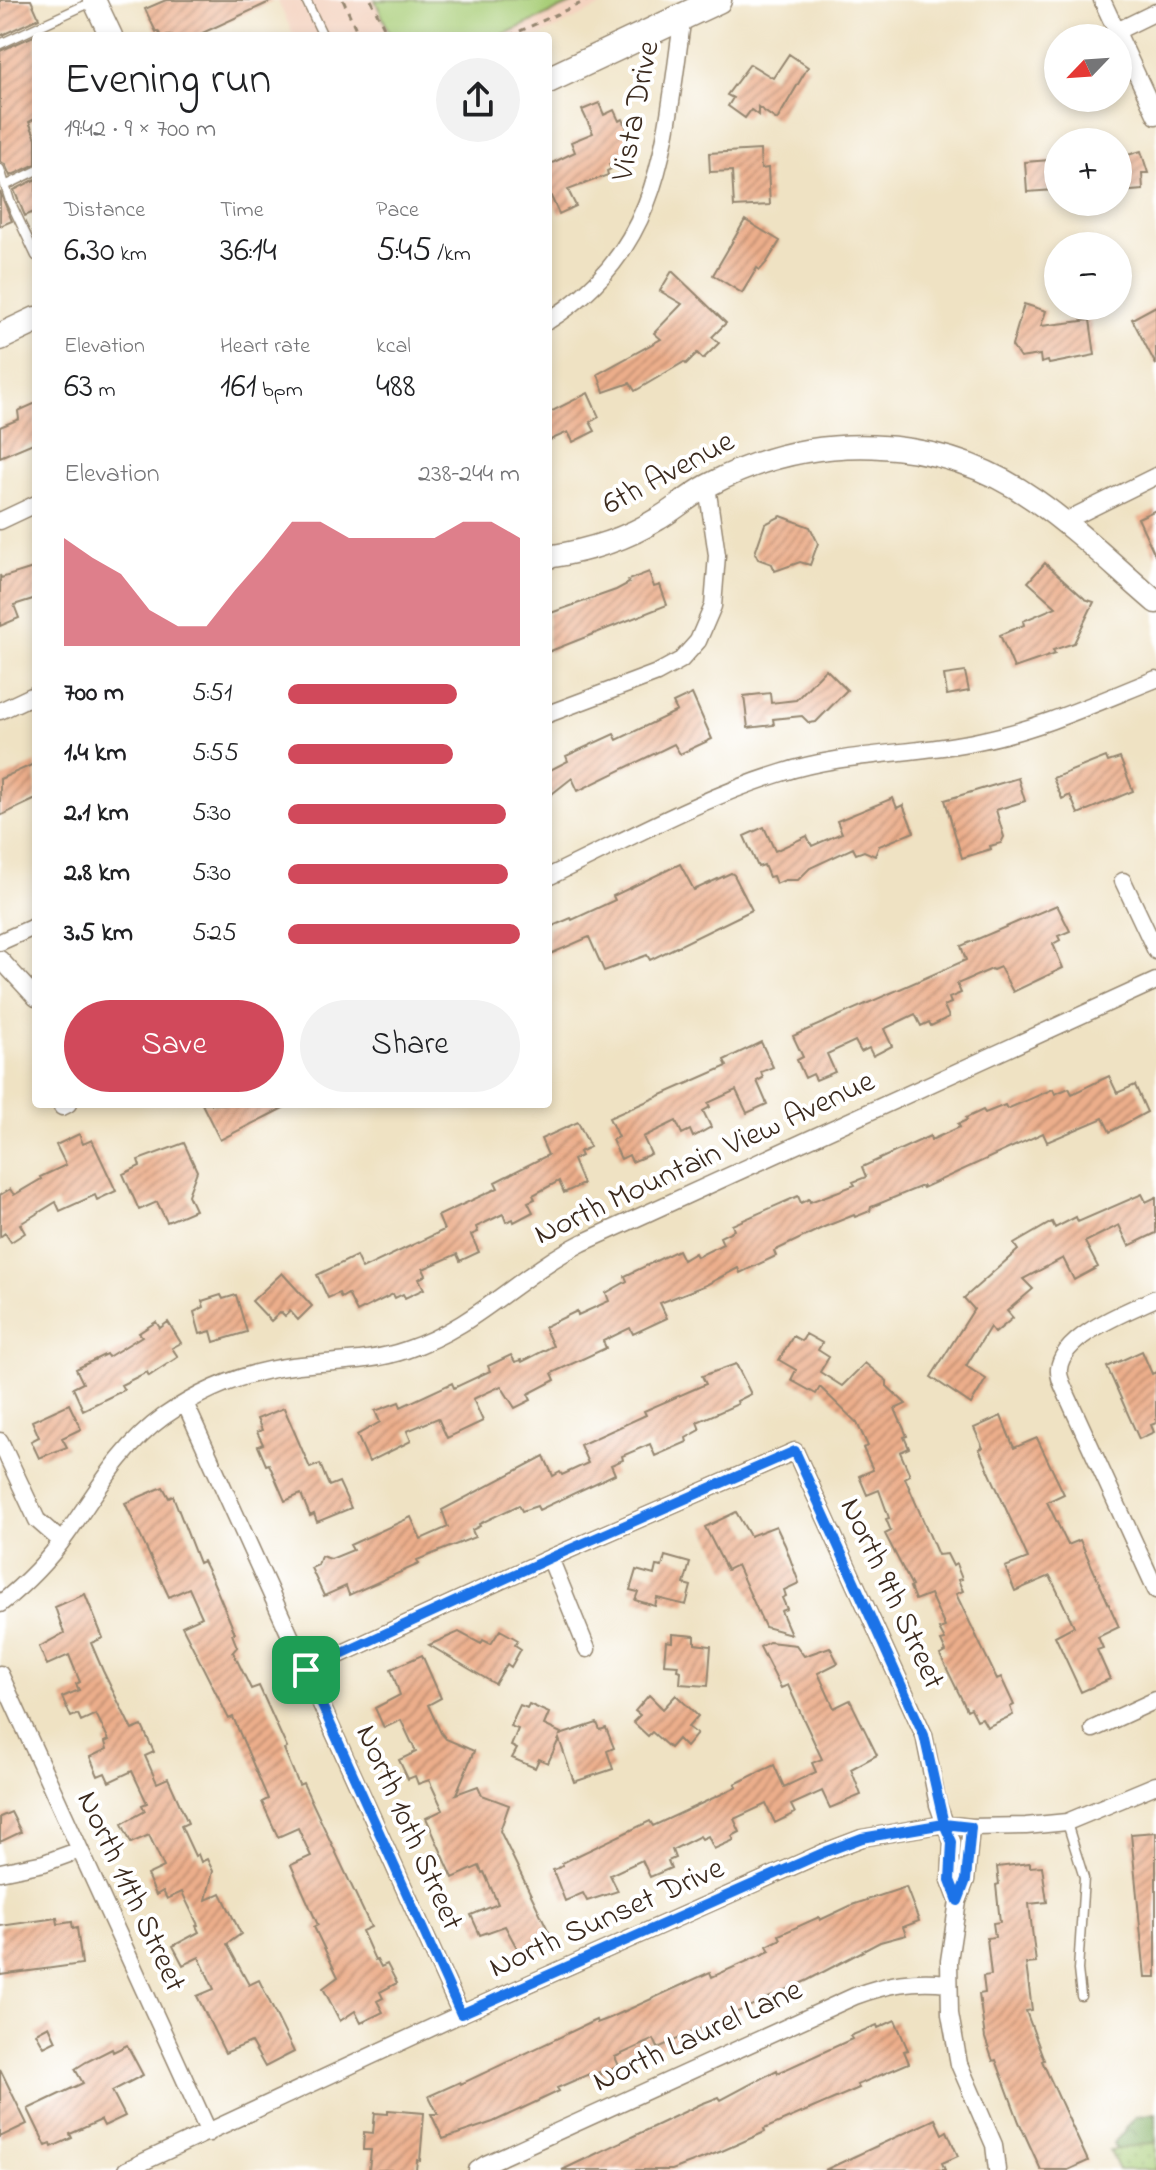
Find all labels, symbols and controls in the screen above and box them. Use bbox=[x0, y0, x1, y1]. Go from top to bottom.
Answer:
north arrow bbox=[1044, 24, 1132, 112]
map controls bbox=[1044, 24, 1132, 320]
street label: Vista Drive bbox=[600, 36, 674, 186]
text: Evening run bbox=[64, 49, 271, 113]
button: share bbox=[436, 58, 520, 142]
text: 19:42 · 9 × 700 m bbox=[64, 111, 216, 149]
button: + bbox=[1044, 128, 1132, 216]
text: Distance bbox=[64, 195, 145, 227]
text: Time bbox=[220, 195, 264, 227]
text: Pace bbox=[376, 195, 419, 227]
text: 6.30 bbox=[64, 227, 115, 277]
text: 36:14 bbox=[220, 227, 277, 277]
text: 5:45 bbox=[376, 227, 432, 277]
button: − bbox=[1044, 232, 1132, 320]
text: km bbox=[115, 239, 147, 271]
text: /km bbox=[432, 239, 471, 271]
text: Elevation bbox=[64, 331, 145, 363]
text: Heart rate bbox=[220, 331, 310, 363]
text: kcal bbox=[376, 331, 411, 363]
text: 63 bbox=[64, 363, 93, 413]
text: 161 bbox=[220, 363, 257, 413]
text: 488 bbox=[376, 363, 416, 413]
text: m bbox=[93, 375, 116, 407]
text: bpm bbox=[257, 375, 303, 407]
street label: 6th Avenue bbox=[595, 419, 744, 528]
text: Elevation bbox=[64, 456, 160, 494]
text: 238–244 m bbox=[418, 456, 520, 494]
text: 700 m bbox=[64, 675, 124, 713]
text: 5:51 bbox=[192, 675, 232, 713]
text: 1.4 km bbox=[64, 735, 126, 773]
text: 5:55 bbox=[192, 735, 239, 773]
text: 2.1 km bbox=[64, 795, 129, 833]
text: 5:30 bbox=[192, 795, 231, 833]
text: 2.8 km bbox=[64, 855, 130, 893]
text: 5:30 bbox=[192, 855, 231, 893]
text: 3.5 km bbox=[64, 915, 133, 953]
text: 5:25 bbox=[192, 915, 237, 953]
button: Save bbox=[64, 1000, 284, 1092]
button: Share bbox=[300, 1000, 520, 1092]
street label: North Mountain View Avenue bbox=[527, 1059, 884, 1259]
street label: North 9th Street bbox=[826, 1491, 956, 1698]
pin bbox=[272, 1636, 340, 1704]
icon: arrive bbox=[284, 1648, 328, 1692]
street label: North 10th Street bbox=[342, 1718, 474, 1939]
street label: North 11th Street bbox=[63, 1784, 197, 2001]
street label: North Sunset Drive bbox=[482, 1846, 733, 1992]
street label: North Laurel Lane bbox=[586, 1968, 811, 2106]

